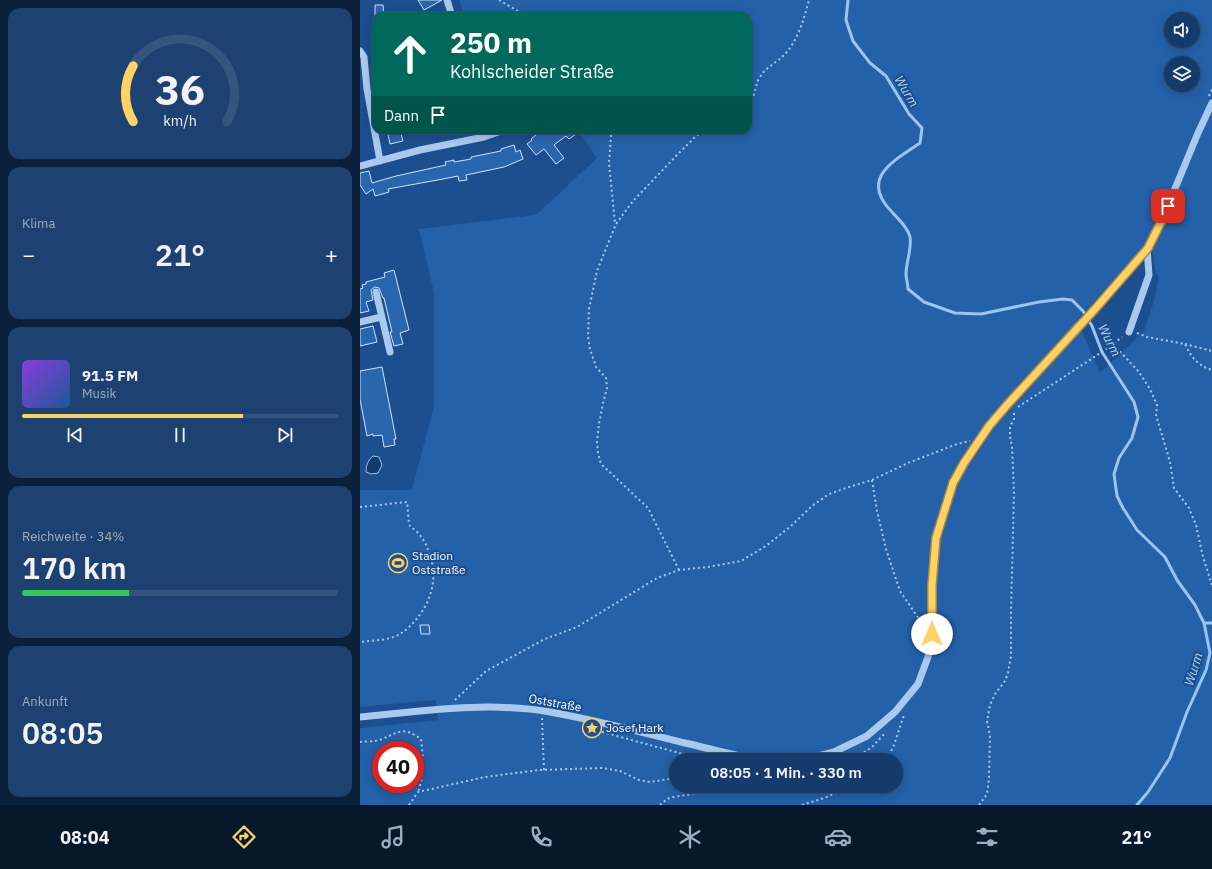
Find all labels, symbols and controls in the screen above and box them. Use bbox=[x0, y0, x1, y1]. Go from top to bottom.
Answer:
map controls bbox=[1164, 12, 1200, 92]
button: sound bbox=[1164, 12, 1200, 48]
text: 250 m bbox=[450, 24, 532, 61]
icon: ahead bbox=[384, 28, 436, 80]
button: layers bbox=[1164, 56, 1200, 92]
text: Kohlscheider Straße bbox=[450, 60, 614, 83]
text: 36 bbox=[155, 62, 205, 116]
water label: Wurm bbox=[890, 72, 923, 110]
icon: arrive bbox=[427, 104, 449, 126]
text: Dann bbox=[384, 106, 419, 125]
text: km/h bbox=[163, 110, 197, 129]
pin bbox=[1151, 189, 1185, 223]
icon: arrive bbox=[1157, 195, 1179, 217]
text: Klima bbox=[22, 215, 55, 232]
text: 21° bbox=[155, 235, 205, 274]
text: − bbox=[22, 240, 35, 269]
text: + bbox=[325, 240, 338, 269]
water label: Wurm bbox=[1094, 321, 1125, 359]
text: 91.5 FM bbox=[82, 366, 138, 385]
text: Musik bbox=[82, 385, 116, 402]
icon: previous bbox=[64, 424, 86, 446]
icon: pause bbox=[169, 424, 191, 446]
icon: next bbox=[274, 424, 296, 446]
text: Reichweite · 34% bbox=[22, 528, 124, 545]
text: 170 km bbox=[22, 548, 127, 587]
place label: Stadion Oststraße bbox=[412, 548, 466, 577]
sports icon: Stadion Oststraße bbox=[387, 552, 409, 574]
position arrow bbox=[911, 613, 953, 655]
water label: Wurm bbox=[1180, 650, 1207, 688]
street label: Oststraße bbox=[527, 690, 583, 715]
text: Ankunft bbox=[22, 693, 68, 710]
text: 08:05 bbox=[22, 713, 104, 752]
place icon: Josef Hark bbox=[581, 717, 603, 739]
place label: Josef Hark bbox=[606, 720, 664, 735]
speed limit sign: 40 bbox=[372, 741, 424, 793]
text: 08:05 · 1 Min. · 330 m bbox=[710, 763, 862, 782]
icon: directions bbox=[230, 823, 258, 851]
icon: music bbox=[379, 823, 407, 851]
icon: phone bbox=[527, 823, 555, 851]
icon: climate bbox=[676, 823, 704, 851]
icon: car bbox=[824, 823, 852, 851]
icon: filters bbox=[973, 823, 1001, 851]
text: 08:04 bbox=[60, 826, 109, 849]
text: 21° bbox=[1122, 826, 1152, 849]

